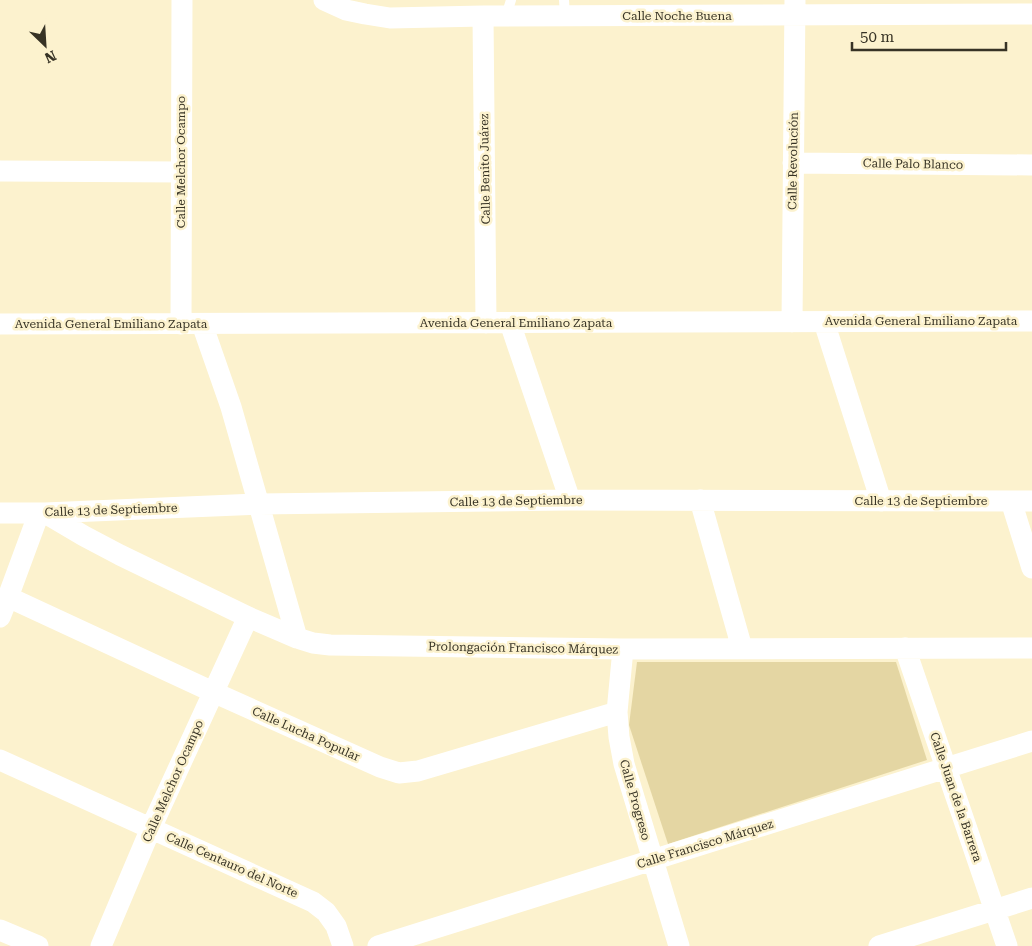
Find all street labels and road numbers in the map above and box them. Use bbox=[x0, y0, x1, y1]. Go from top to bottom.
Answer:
street label: Calle Noche Buena bbox=[622, 9, 732, 23]
street label: Calle Melchor Ocampo bbox=[174, 96, 188, 228]
street label: Calle Revolución bbox=[785, 112, 801, 210]
street label: Calle Benito Juárez bbox=[477, 113, 493, 224]
street label: Calle Palo Blanco bbox=[863, 156, 963, 172]
street label: Avenida General Emiliano Zapata bbox=[825, 314, 1018, 328]
street label: Avenida General Emiliano Zapata bbox=[420, 316, 613, 330]
street label: Avenida General Emiliano Zapata bbox=[15, 317, 208, 331]
street label: Calle 13 de Septiembre bbox=[449, 493, 583, 509]
street label: Calle 13 de Septiembre bbox=[855, 494, 988, 508]
street label: Calle 13 de Septiembre bbox=[44, 501, 178, 519]
street label: Prolongación Francisco Márquez bbox=[428, 639, 618, 657]
street label: Calle Lucha Popular bbox=[250, 704, 362, 764]
street label: Calle Melchor Ocampo bbox=[140, 718, 206, 844]
street label: Calle Juan de la Barrera bbox=[927, 730, 985, 864]
street label: Calle Progreso bbox=[617, 758, 653, 842]
street label: Calle Francisco Márquez bbox=[635, 817, 775, 871]
street label: Calle Centauro del Norte bbox=[164, 830, 300, 901]

